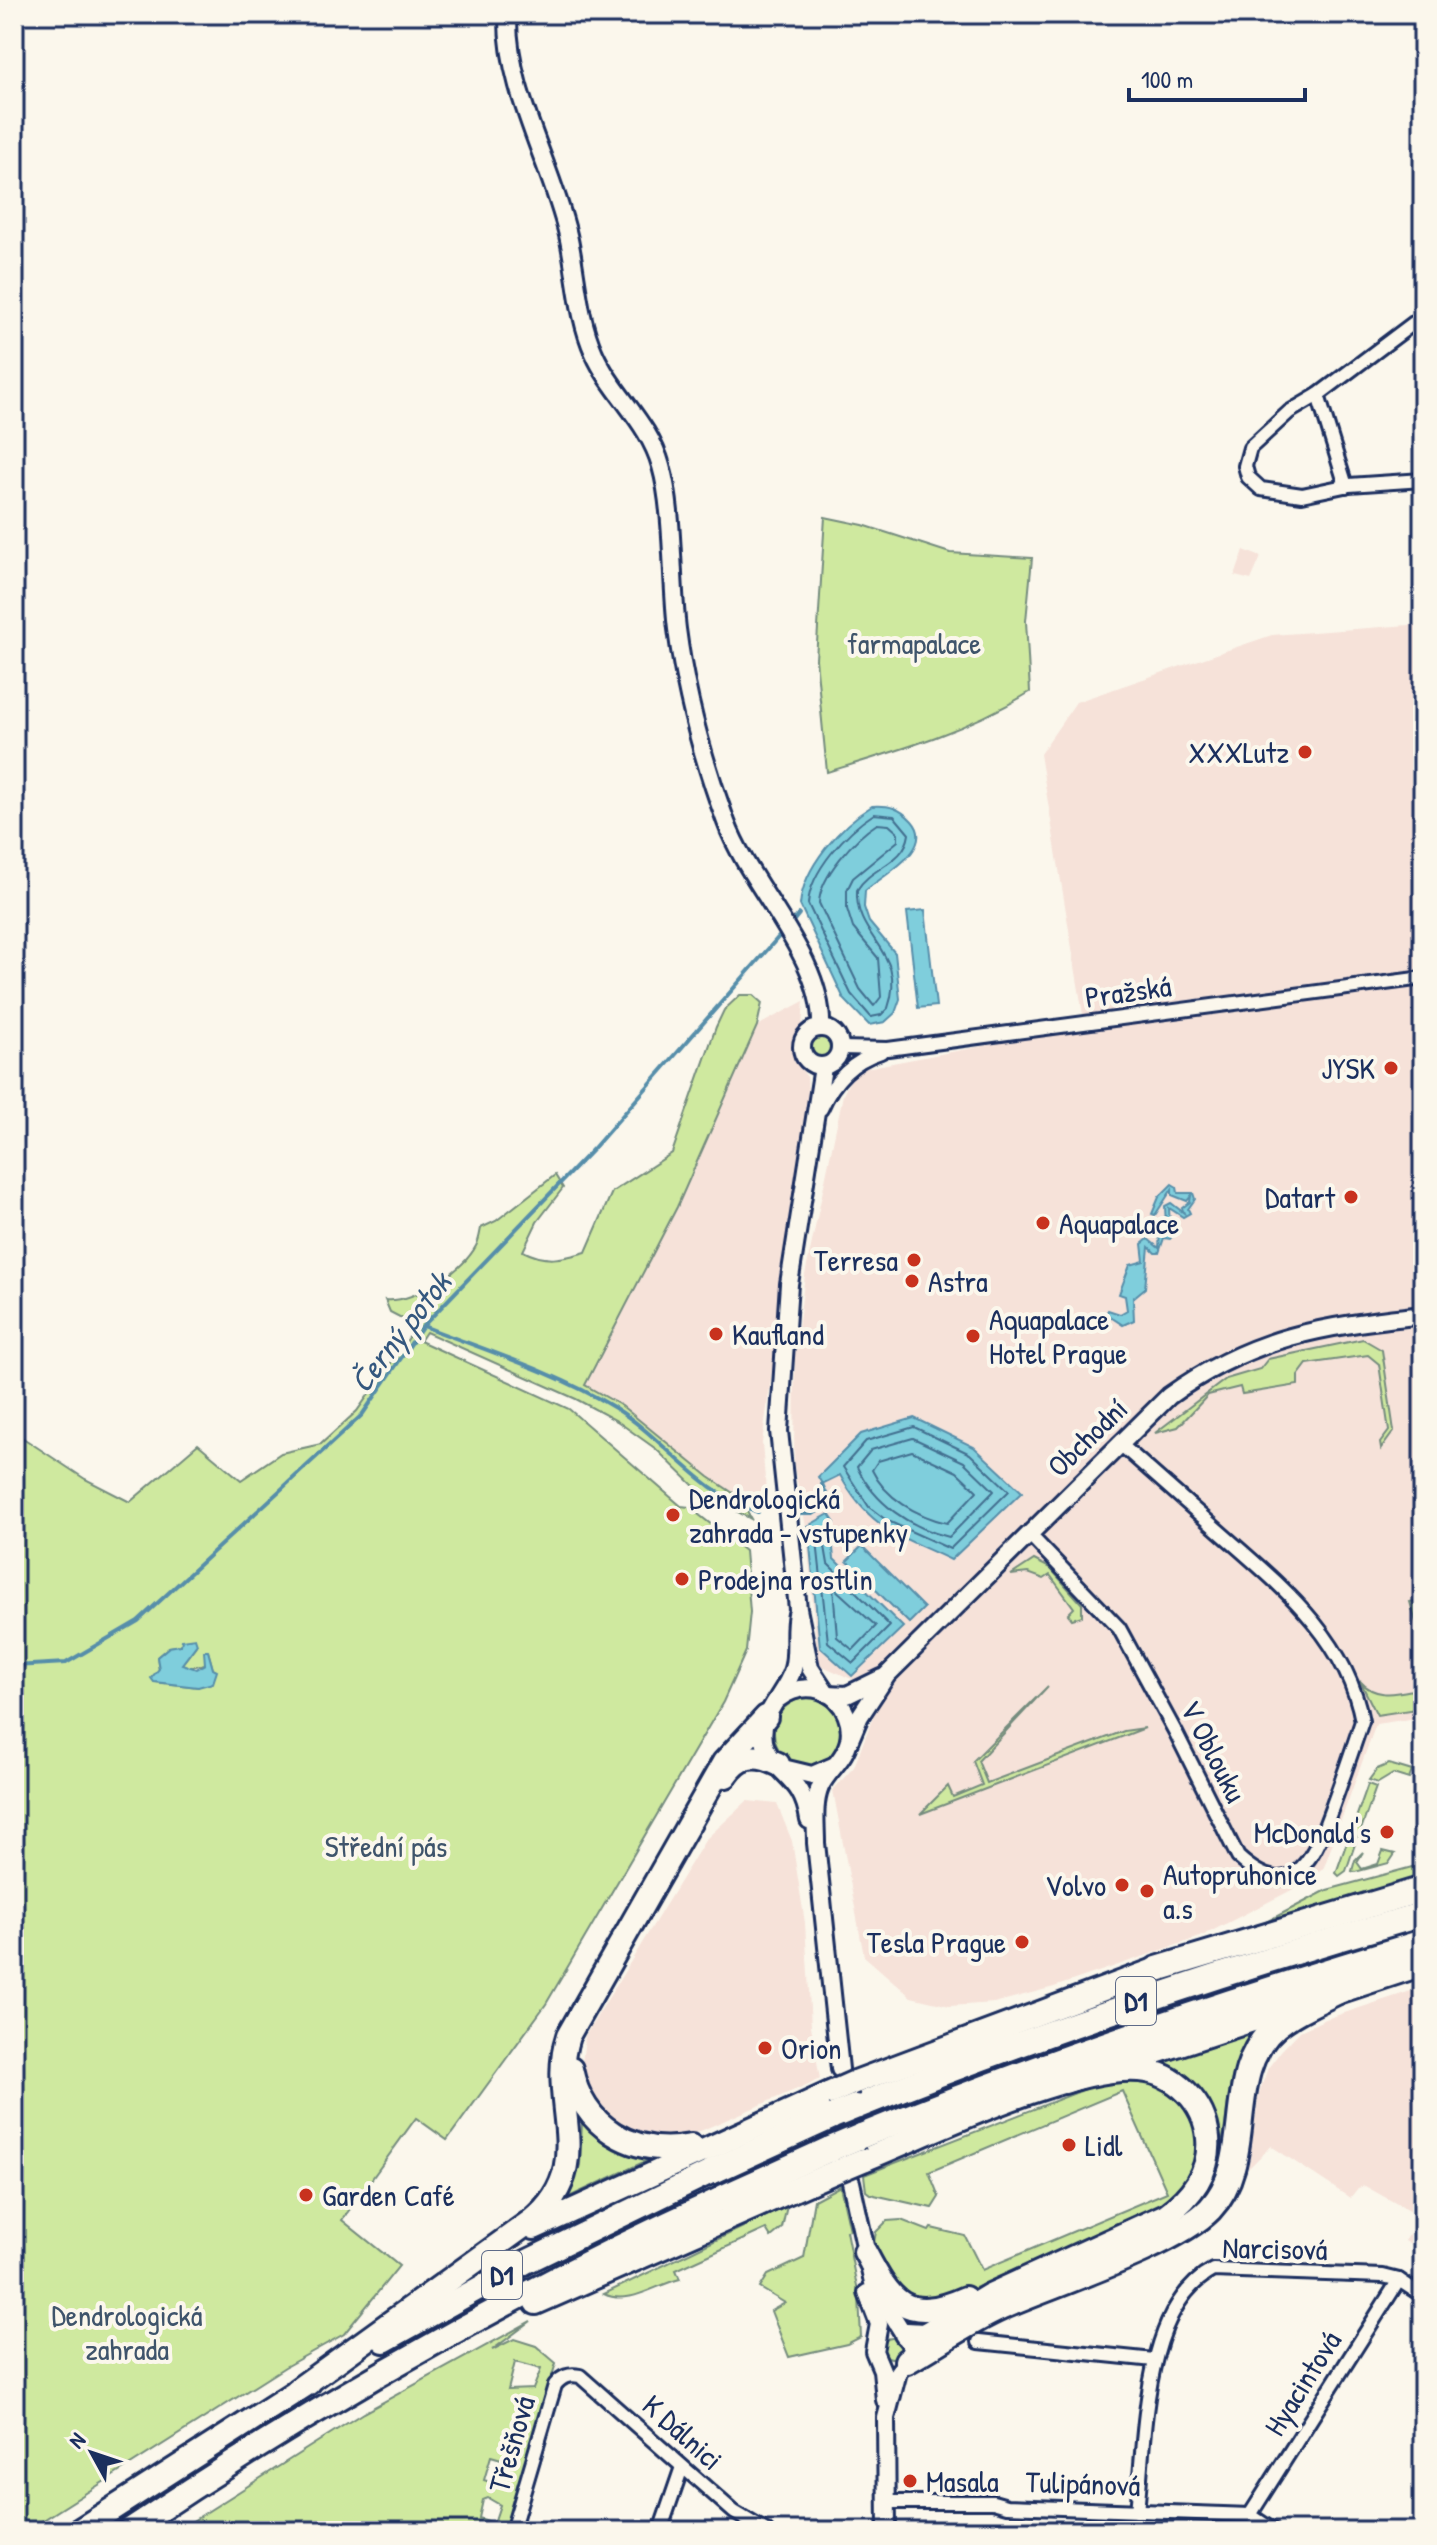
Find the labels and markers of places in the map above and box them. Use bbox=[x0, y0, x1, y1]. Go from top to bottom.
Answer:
place label: XXXLutz bbox=[1189, 732, 1289, 772]
marker: XXXLutz bbox=[1296, 743, 1314, 761]
place label: JYSK bbox=[1321, 1048, 1375, 1088]
marker: JYSK bbox=[1382, 1059, 1400, 1077]
place label: Datart bbox=[1265, 1177, 1336, 1217]
marker: Datart bbox=[1342, 1188, 1360, 1206]
place label: Aquapalace bbox=[1059, 1203, 1179, 1243]
marker: Aquapalace bbox=[1034, 1214, 1052, 1232]
place label: Terresa bbox=[814, 1240, 898, 1280]
marker: Terresa bbox=[905, 1251, 923, 1269]
place label: Astra bbox=[928, 1261, 988, 1301]
marker: Astra bbox=[903, 1272, 921, 1290]
place label: Aquapalace Hotel Prague bbox=[989, 1299, 1127, 1373]
place label: Kaufland bbox=[732, 1314, 824, 1354]
marker: Kaufland bbox=[707, 1325, 725, 1343]
marker: Aquapalace Hotel Prague bbox=[964, 1327, 982, 1345]
place label: Dendrologická zahrada - vstupenky bbox=[689, 1478, 908, 1552]
marker: Dendrologická zahrada - vstupenky bbox=[664, 1506, 682, 1524]
place label: Prodejna rostlin bbox=[698, 1559, 873, 1599]
marker: Prodejna rostlin bbox=[673, 1570, 691, 1588]
place label: McDonald's bbox=[1254, 1812, 1371, 1852]
marker: McDonald's bbox=[1378, 1823, 1396, 1841]
place label: Autopruhonice a.s bbox=[1163, 1854, 1317, 1928]
place label: Volvo bbox=[1045, 1865, 1106, 1905]
marker: Volvo bbox=[1113, 1876, 1131, 1894]
marker: Autopruhonice a.s bbox=[1138, 1882, 1156, 1900]
place label: Tesla Prague bbox=[867, 1922, 1006, 1962]
marker: Tesla Prague bbox=[1013, 1933, 1031, 1951]
place label: Orion bbox=[781, 2028, 842, 2068]
marker: Orion bbox=[756, 2039, 774, 2057]
place label: Lidl bbox=[1085, 2125, 1123, 2165]
marker: Lidl bbox=[1060, 2136, 1078, 2154]
place label: Garden Café bbox=[322, 2175, 455, 2215]
marker: Garden Café bbox=[297, 2186, 315, 2204]
place label: Masala bbox=[926, 2461, 999, 2501]
marker: Masala bbox=[901, 2472, 919, 2490]

